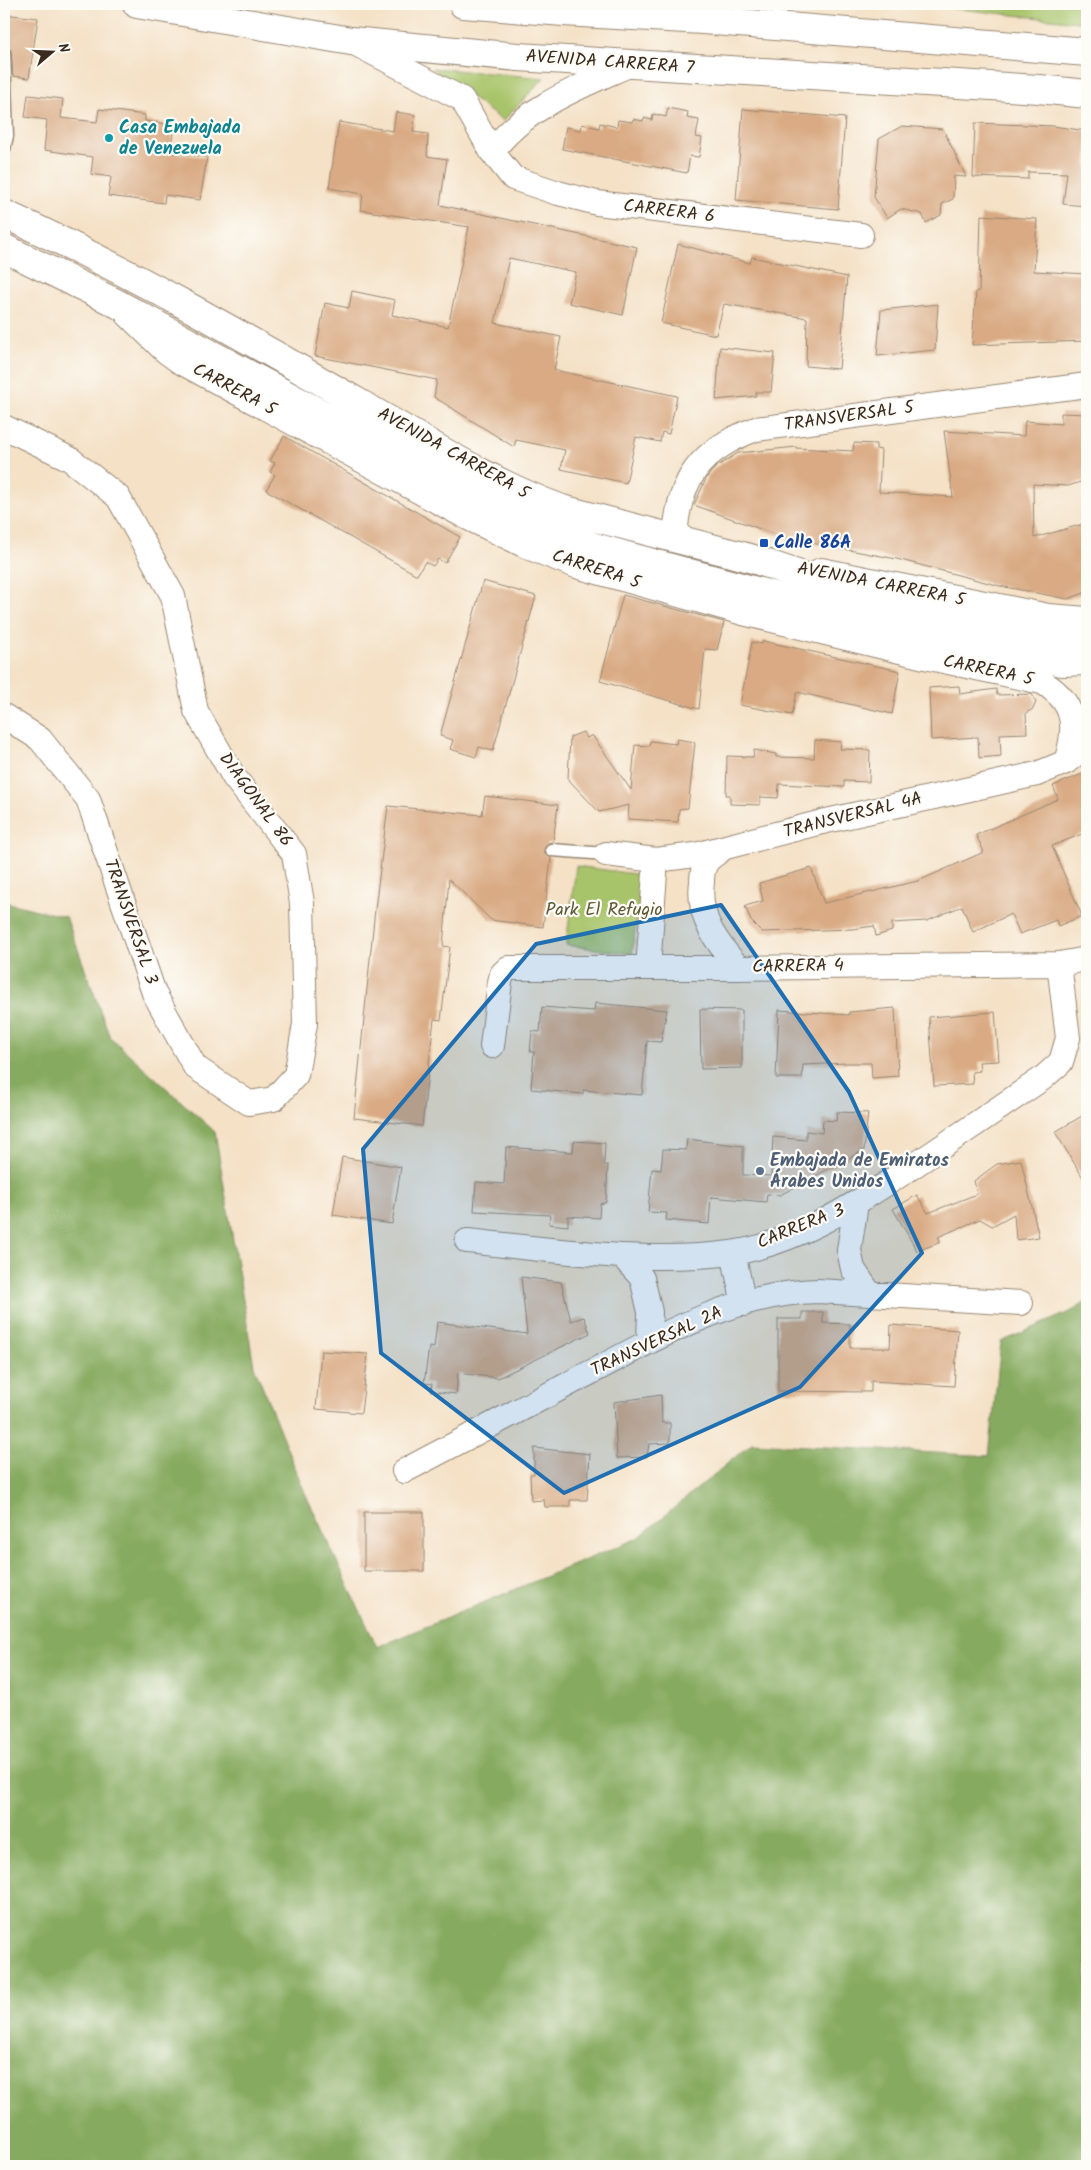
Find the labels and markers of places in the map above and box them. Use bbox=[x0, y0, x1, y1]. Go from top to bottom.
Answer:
place label: Casa Embajada de Venezuela bbox=[119, 114, 241, 164]
marker: Casa Embajada de Venezuela bbox=[103, 132, 115, 144]
place label: Calle 86A bbox=[774, 529, 851, 558]
marker: Calle 86A bbox=[758, 537, 770, 549]
place label: Embajada de Emiratos Árabes Unidos bbox=[770, 1147, 949, 1197]
marker: Embajada de Emiratos Árabes Unidos bbox=[754, 1165, 766, 1177]

